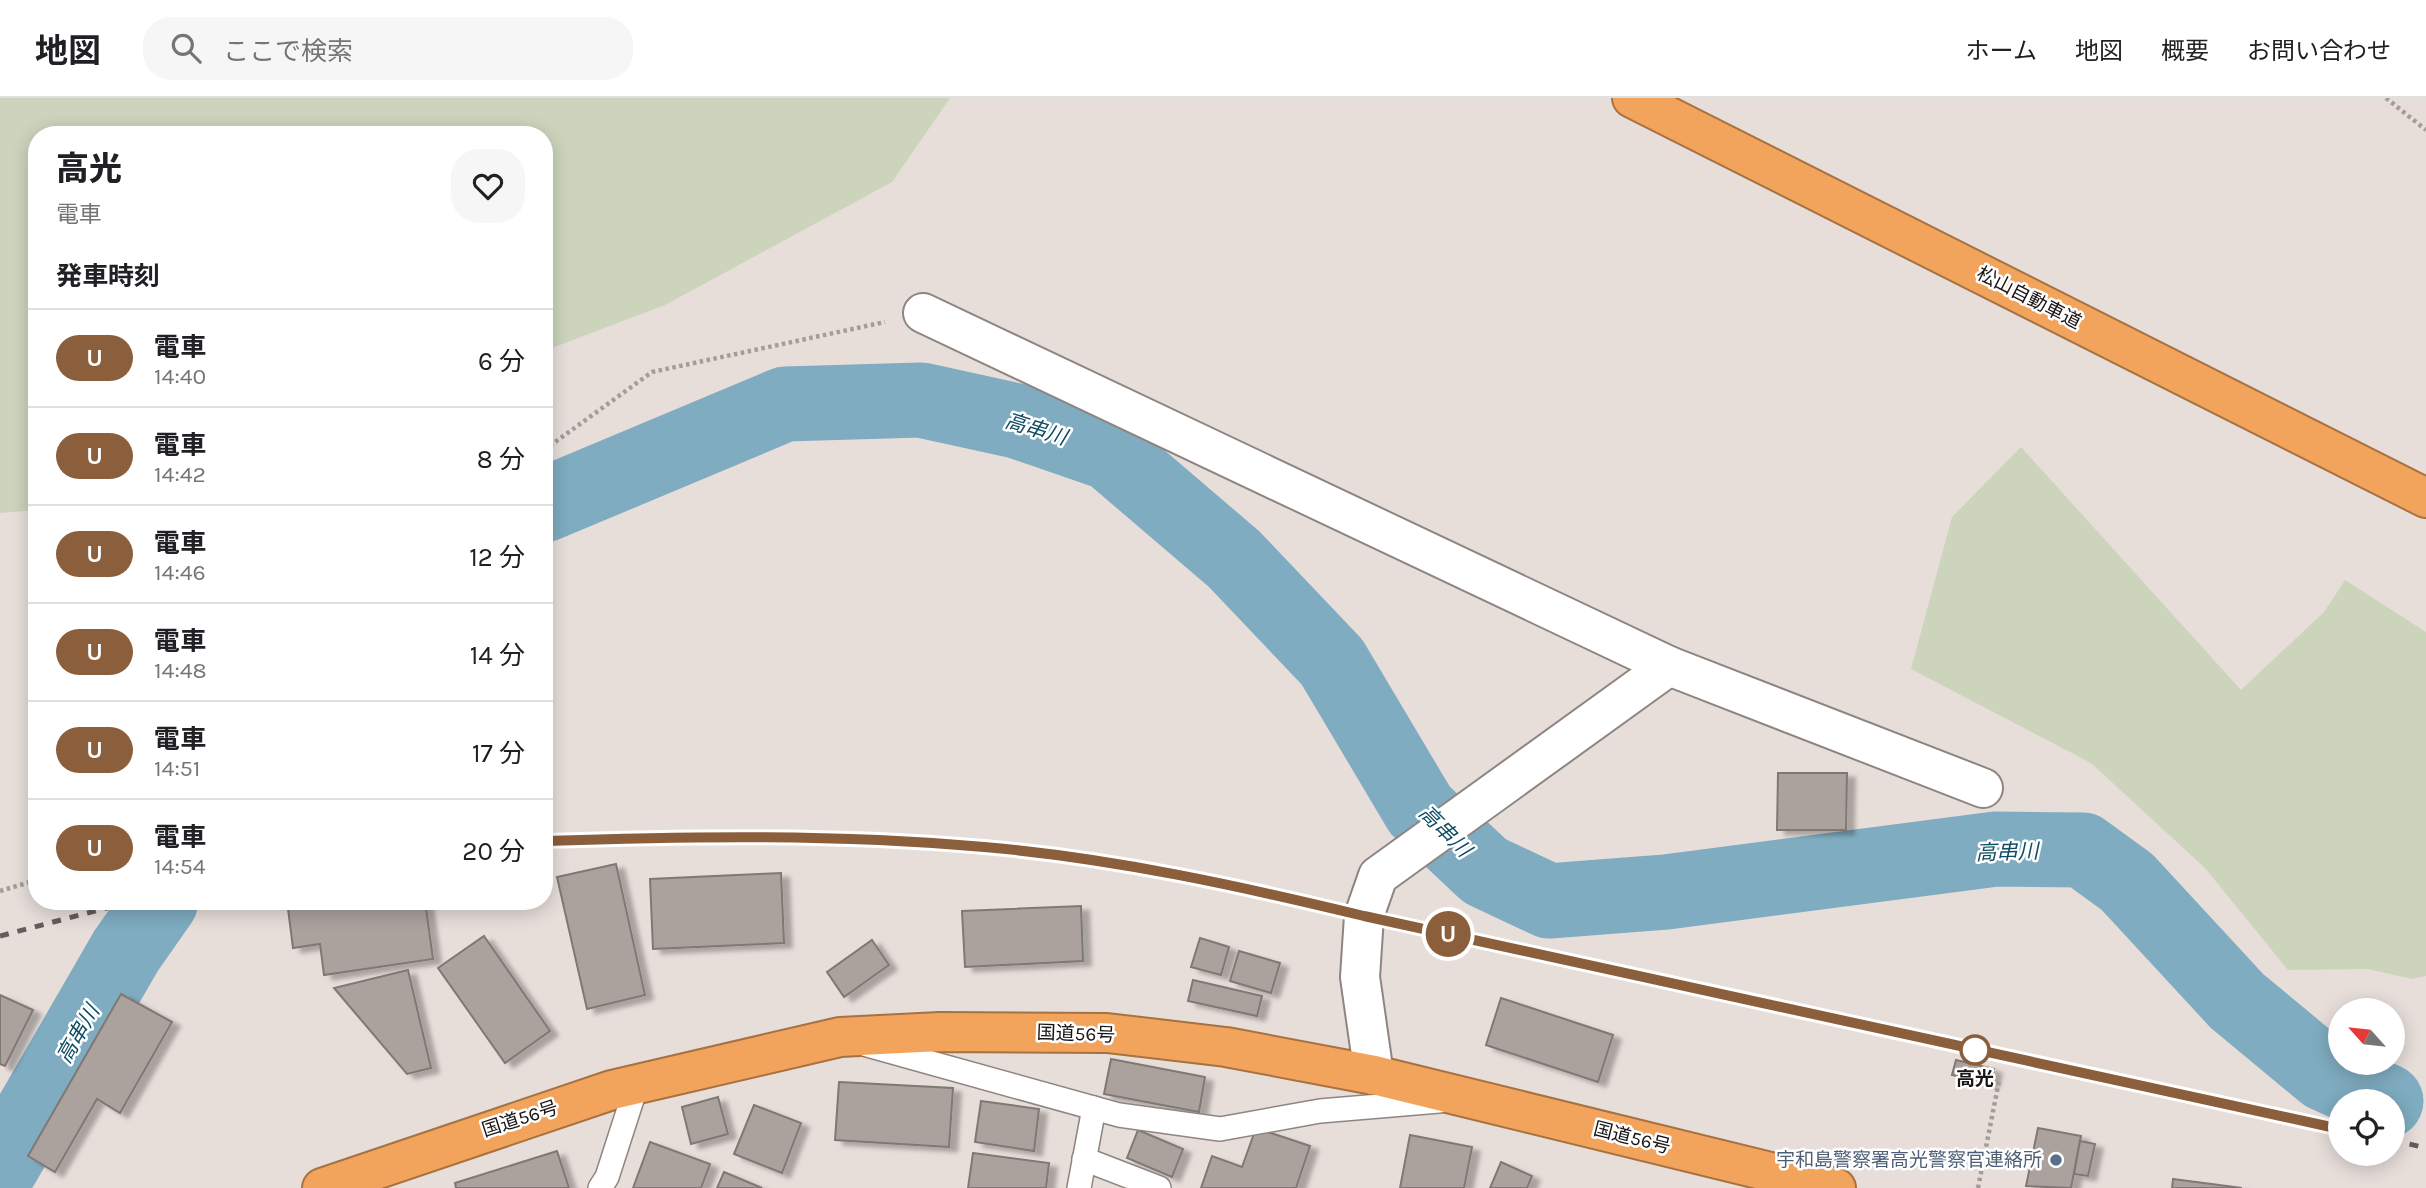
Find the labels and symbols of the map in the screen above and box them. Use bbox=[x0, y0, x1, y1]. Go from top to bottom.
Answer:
street label: 松山自動車道 bbox=[1973, 262, 2085, 334]
water label: 高串川 bbox=[1002, 408, 1072, 450]
water label: 高串川 bbox=[1414, 800, 1477, 863]
water label: 高串川 bbox=[1975, 839, 2041, 865]
line badge: U bbox=[1425, 911, 1471, 957]
north arrow bbox=[2328, 998, 2404, 1074]
water label: 高串川 bbox=[52, 999, 105, 1067]
street label: 国道56号 bbox=[1036, 1022, 1116, 1046]
marker: 高光 bbox=[1960, 1035, 1990, 1065]
place label: 高光 bbox=[1956, 1068, 1994, 1090]
street label: 国道56号 bbox=[479, 1096, 561, 1142]
street label: 国道56号 bbox=[1591, 1118, 1673, 1158]
place label: 宇和島警察署高光警察官連絡所 bbox=[1776, 1149, 2042, 1171]
marker: 宇和島警察署高光警察官連絡所 bbox=[2048, 1152, 2064, 1168]

